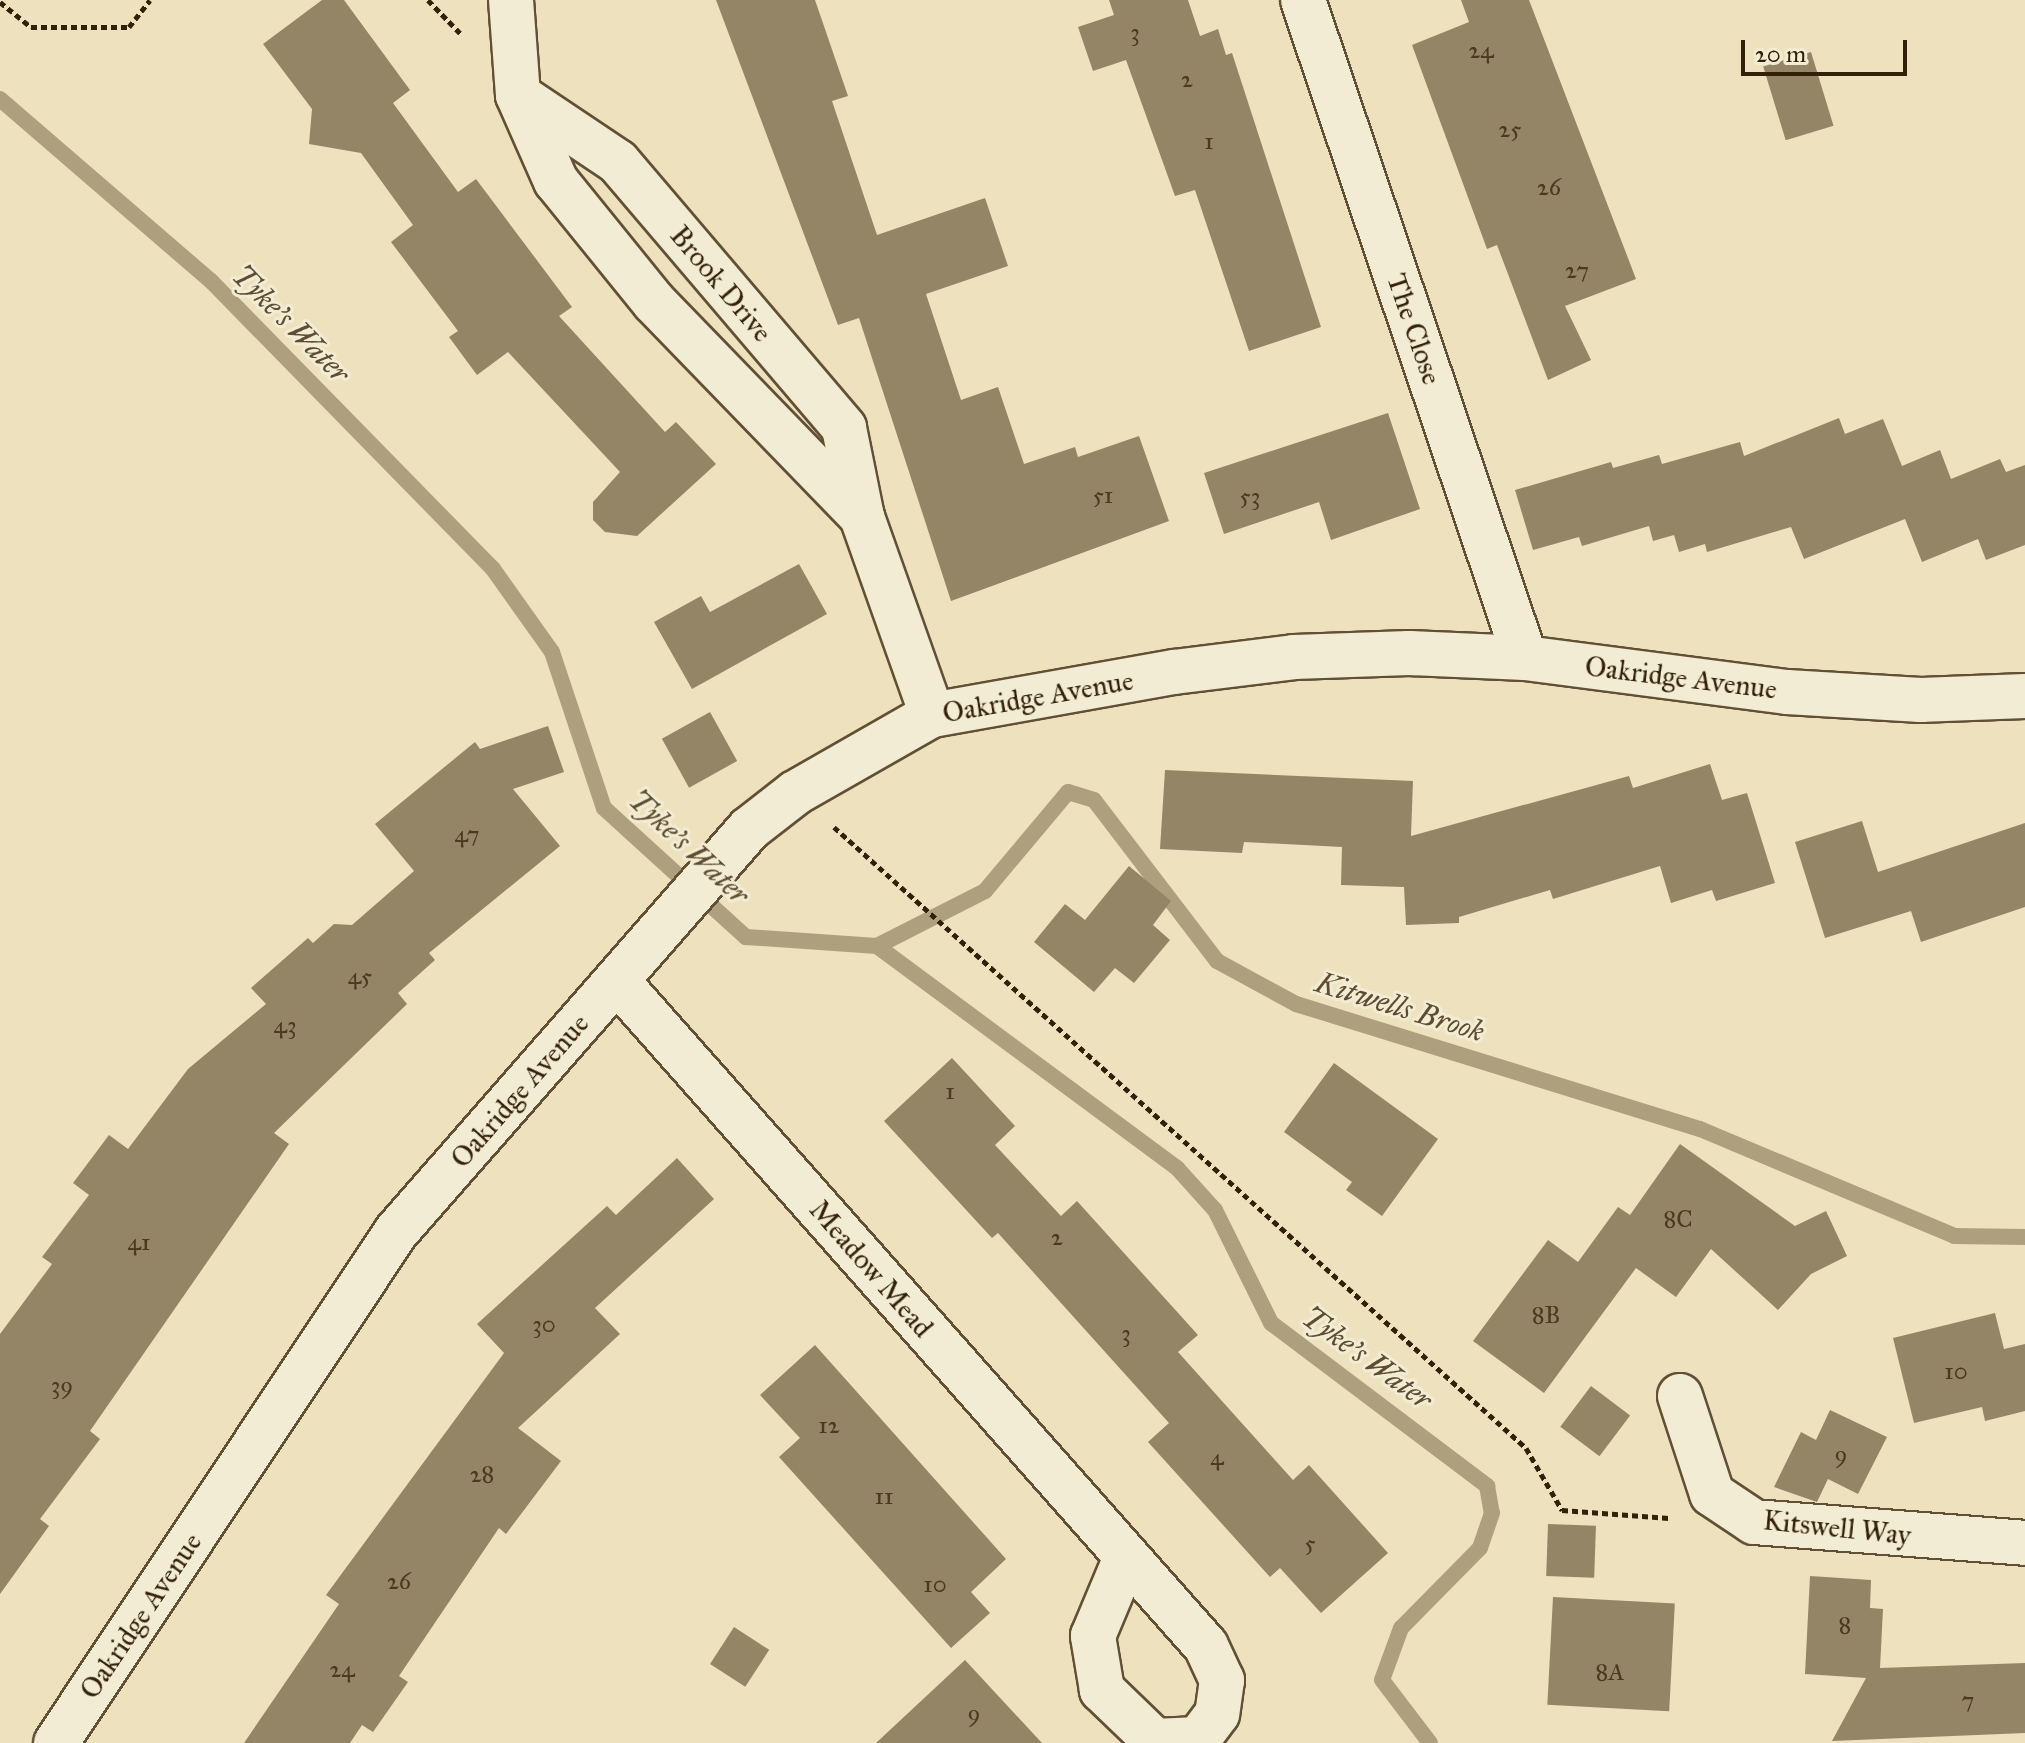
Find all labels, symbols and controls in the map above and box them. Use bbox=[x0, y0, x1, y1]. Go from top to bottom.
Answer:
house number: 3 bbox=[1130, 19, 1140, 47]
scale bar bbox=[1745, 24, 1911, 74]
house number: 24 bbox=[1468, 37, 1494, 65]
text: 20 m bbox=[1755, 39, 1806, 69]
house number: 2 bbox=[1181, 66, 1193, 94]
house number: 25 bbox=[1499, 116, 1521, 144]
house number: 1 bbox=[1204, 128, 1214, 156]
house number: 26 bbox=[1537, 174, 1561, 202]
street label: Brook Drive bbox=[663, 219, 779, 349]
water label: Tyke's Water bbox=[224, 257, 358, 391]
house number: 27 bbox=[1565, 257, 1589, 285]
street label: The Close bbox=[1379, 269, 1449, 389]
house number: 51 bbox=[1093, 482, 1113, 510]
house number: 53 bbox=[1240, 483, 1260, 511]
street label: Oakridge Avenue bbox=[1583, 650, 1779, 706]
street label: Oakridge Avenue bbox=[940, 664, 1136, 730]
water label: Tyke's Water bbox=[621, 782, 757, 912]
house number: 47 bbox=[454, 821, 480, 849]
house number: 45 bbox=[348, 963, 372, 991]
water label: Kitwells Brook bbox=[1311, 964, 1489, 1050]
street label: Oakridge Avenue bbox=[444, 1007, 596, 1175]
house number: 43 bbox=[274, 1012, 296, 1040]
house number: 1 bbox=[945, 1078, 955, 1106]
street label: Meadow Mead bbox=[802, 1194, 940, 1344]
house number: 8C bbox=[1663, 1206, 1693, 1234]
house number: 2 bbox=[1051, 1224, 1063, 1252]
house number: 41 bbox=[128, 1229, 150, 1257]
water label: Tyke's Water bbox=[1295, 1299, 1439, 1417]
house number: 8B bbox=[1532, 1302, 1560, 1330]
house number: 30 bbox=[532, 1311, 556, 1339]
house number: 3 bbox=[1121, 1320, 1131, 1348]
house number: 10 bbox=[1944, 1358, 1968, 1386]
house number: 39 bbox=[51, 1372, 73, 1400]
house number: 12 bbox=[818, 1412, 840, 1440]
house number: 9 bbox=[1835, 1441, 1847, 1469]
house number: 4 bbox=[1210, 1444, 1224, 1472]
house number: 28 bbox=[470, 1461, 494, 1489]
house number: 11 bbox=[875, 1483, 893, 1511]
street label: Kitswell Way bbox=[1761, 1504, 1913, 1552]
street label: Oakridge Avenue bbox=[73, 1527, 209, 1705]
house number: 5 bbox=[1304, 1530, 1316, 1558]
house number: 26 bbox=[387, 1568, 411, 1596]
house number: 10 bbox=[923, 1571, 947, 1599]
house number: 8 bbox=[1839, 1612, 1851, 1640]
house number: 24 bbox=[329, 1656, 355, 1684]
house number: 8A bbox=[1596, 1659, 1624, 1687]
house number: 7 bbox=[1962, 1687, 1974, 1715]
house number: 9 bbox=[968, 1700, 980, 1728]

